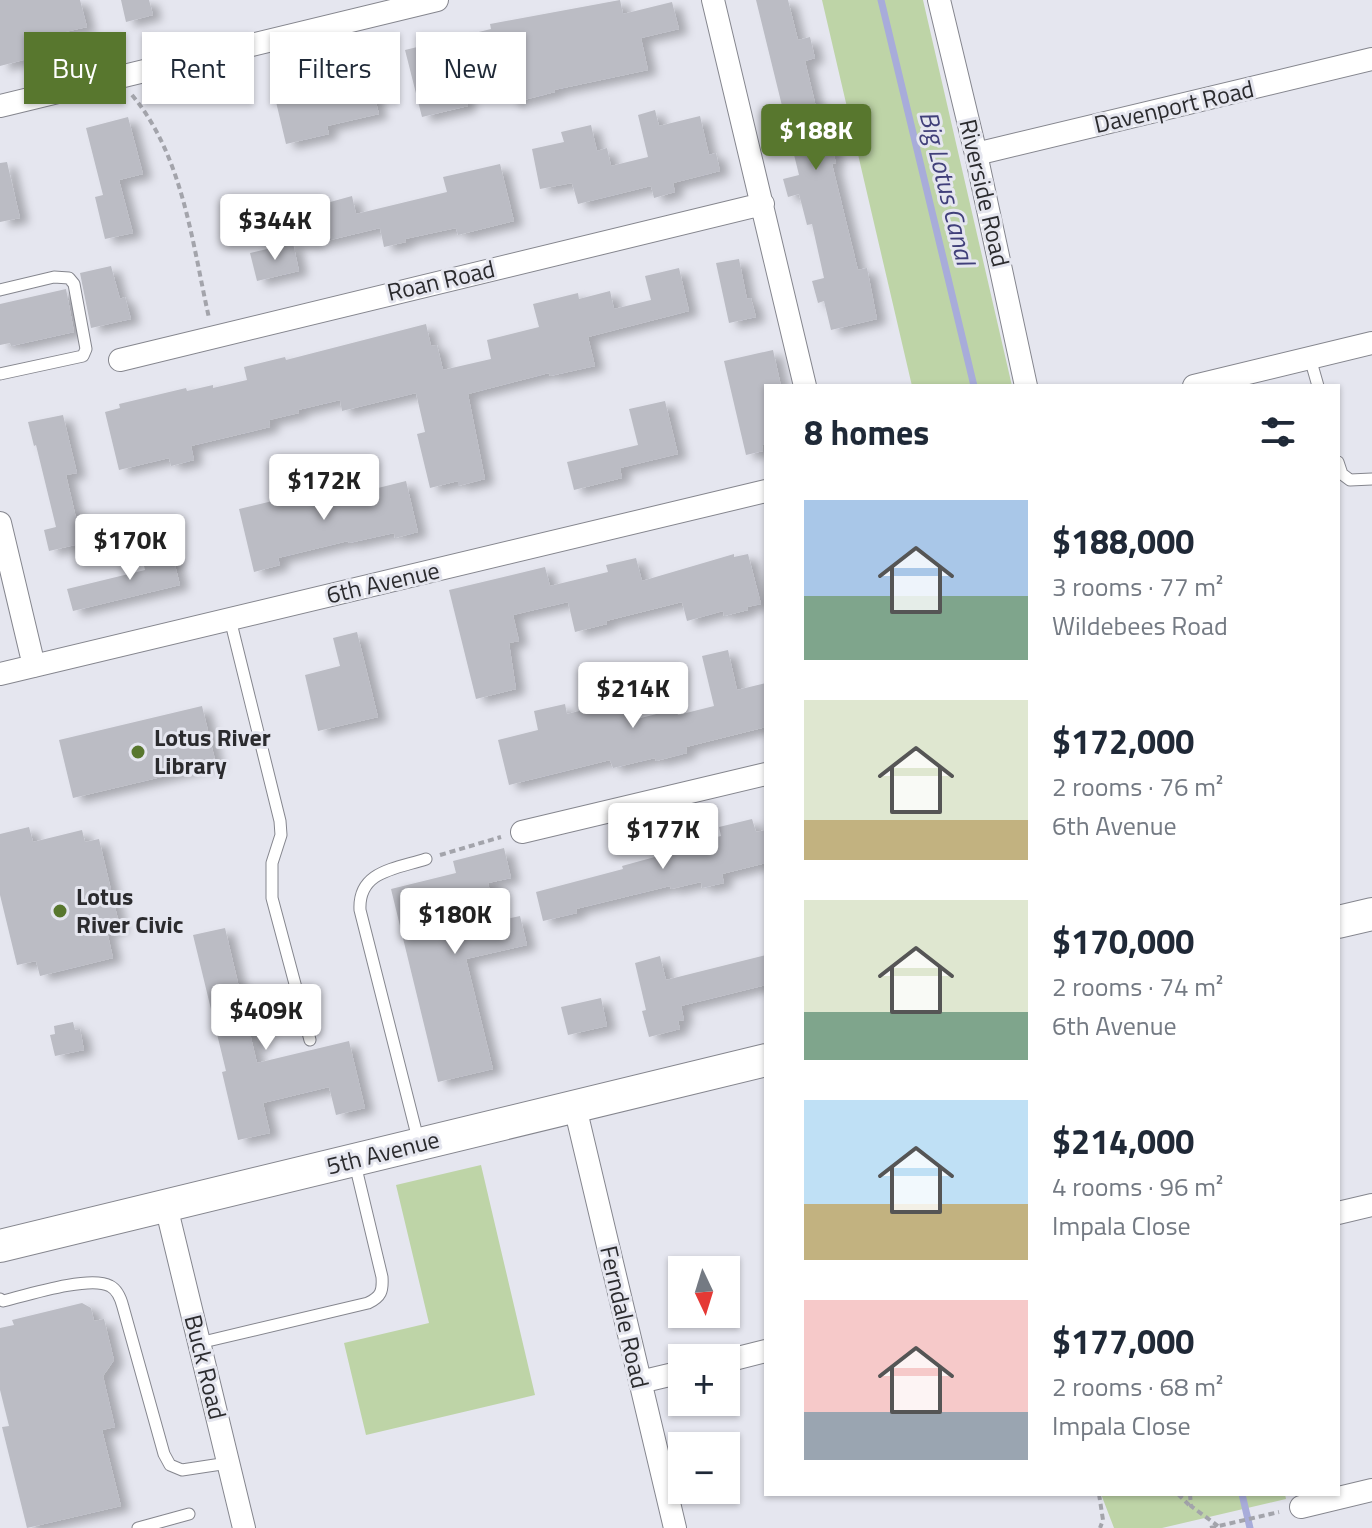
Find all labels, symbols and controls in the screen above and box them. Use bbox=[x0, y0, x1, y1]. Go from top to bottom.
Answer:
chip: Buy bbox=[24, 32, 126, 104]
chip: Rent bbox=[142, 32, 254, 104]
chip: Filters bbox=[270, 32, 400, 104]
chip: New bbox=[416, 32, 526, 104]
street label: Davenport Road bbox=[1090, 70, 1257, 142]
pin: $188K bbox=[760, 104, 872, 172]
water label: Big Lotus Canal bbox=[910, 107, 986, 272]
text: $188K bbox=[779, 110, 853, 149]
street label: Riverside Road bbox=[951, 116, 1019, 270]
pin: $344K bbox=[219, 194, 331, 262]
text: $344K bbox=[238, 200, 312, 239]
street label: Roan Road bbox=[383, 250, 498, 310]
text: 8 homes bbox=[804, 406, 929, 458]
icon: filters bbox=[1256, 410, 1300, 454]
pin: $172K bbox=[268, 454, 380, 522]
text: $172K bbox=[287, 460, 361, 499]
pin: $170K bbox=[74, 514, 186, 582]
text: $188,000 bbox=[1052, 515, 1194, 567]
text: $170K bbox=[93, 520, 167, 559]
icon: home bbox=[868, 532, 964, 628]
street label: 6th Avenue bbox=[323, 552, 443, 613]
text: 3 rooms · 77 m² bbox=[1052, 567, 1223, 606]
text: Wildebees Road bbox=[1052, 606, 1228, 645]
pin: $214K bbox=[577, 662, 689, 730]
text: $214K bbox=[596, 668, 670, 707]
text: $172,000 bbox=[1052, 715, 1194, 767]
place label: Lotus River Library bbox=[154, 719, 271, 783]
icon: home bbox=[868, 732, 964, 828]
marker: Lotus River Library bbox=[129, 743, 147, 761]
text: 2 rooms · 76 m² bbox=[1052, 767, 1223, 806]
pin: $177K bbox=[607, 803, 719, 871]
text: 6th Avenue bbox=[1052, 806, 1177, 845]
text: $177K bbox=[626, 809, 700, 848]
place label: Lotus River Civic bbox=[76, 878, 183, 942]
pin: $180K bbox=[399, 888, 511, 956]
text: $180K bbox=[418, 894, 492, 933]
marker: Lotus River Civic bbox=[51, 902, 69, 920]
text: $170,000 bbox=[1052, 915, 1194, 967]
icon: home bbox=[868, 932, 964, 1028]
text: 2 rooms · 74 m² bbox=[1052, 967, 1223, 1006]
pin: $409K bbox=[210, 984, 322, 1052]
text: $409K bbox=[229, 990, 303, 1029]
text: 6th Avenue bbox=[1052, 1006, 1177, 1045]
text: $214,000 bbox=[1052, 1115, 1194, 1167]
street label: 5th Avenue bbox=[323, 1121, 443, 1183]
icon: home bbox=[868, 1132, 964, 1228]
text: 4 rooms · 96 m² bbox=[1052, 1167, 1223, 1206]
text: Impala Close bbox=[1052, 1206, 1191, 1245]
street label: Ferndale Road bbox=[591, 1242, 659, 1392]
north arrow bbox=[668, 1256, 740, 1328]
map controls bbox=[668, 1256, 740, 1504]
street label: Buck Road bbox=[176, 1311, 236, 1423]
text: $177,000 bbox=[1052, 1315, 1194, 1367]
icon: home bbox=[868, 1332, 964, 1428]
button: + bbox=[668, 1344, 740, 1416]
text: 2 rooms · 68 m² bbox=[1052, 1367, 1223, 1406]
text: Impala Close bbox=[1052, 1406, 1191, 1445]
button: − bbox=[668, 1432, 740, 1504]

